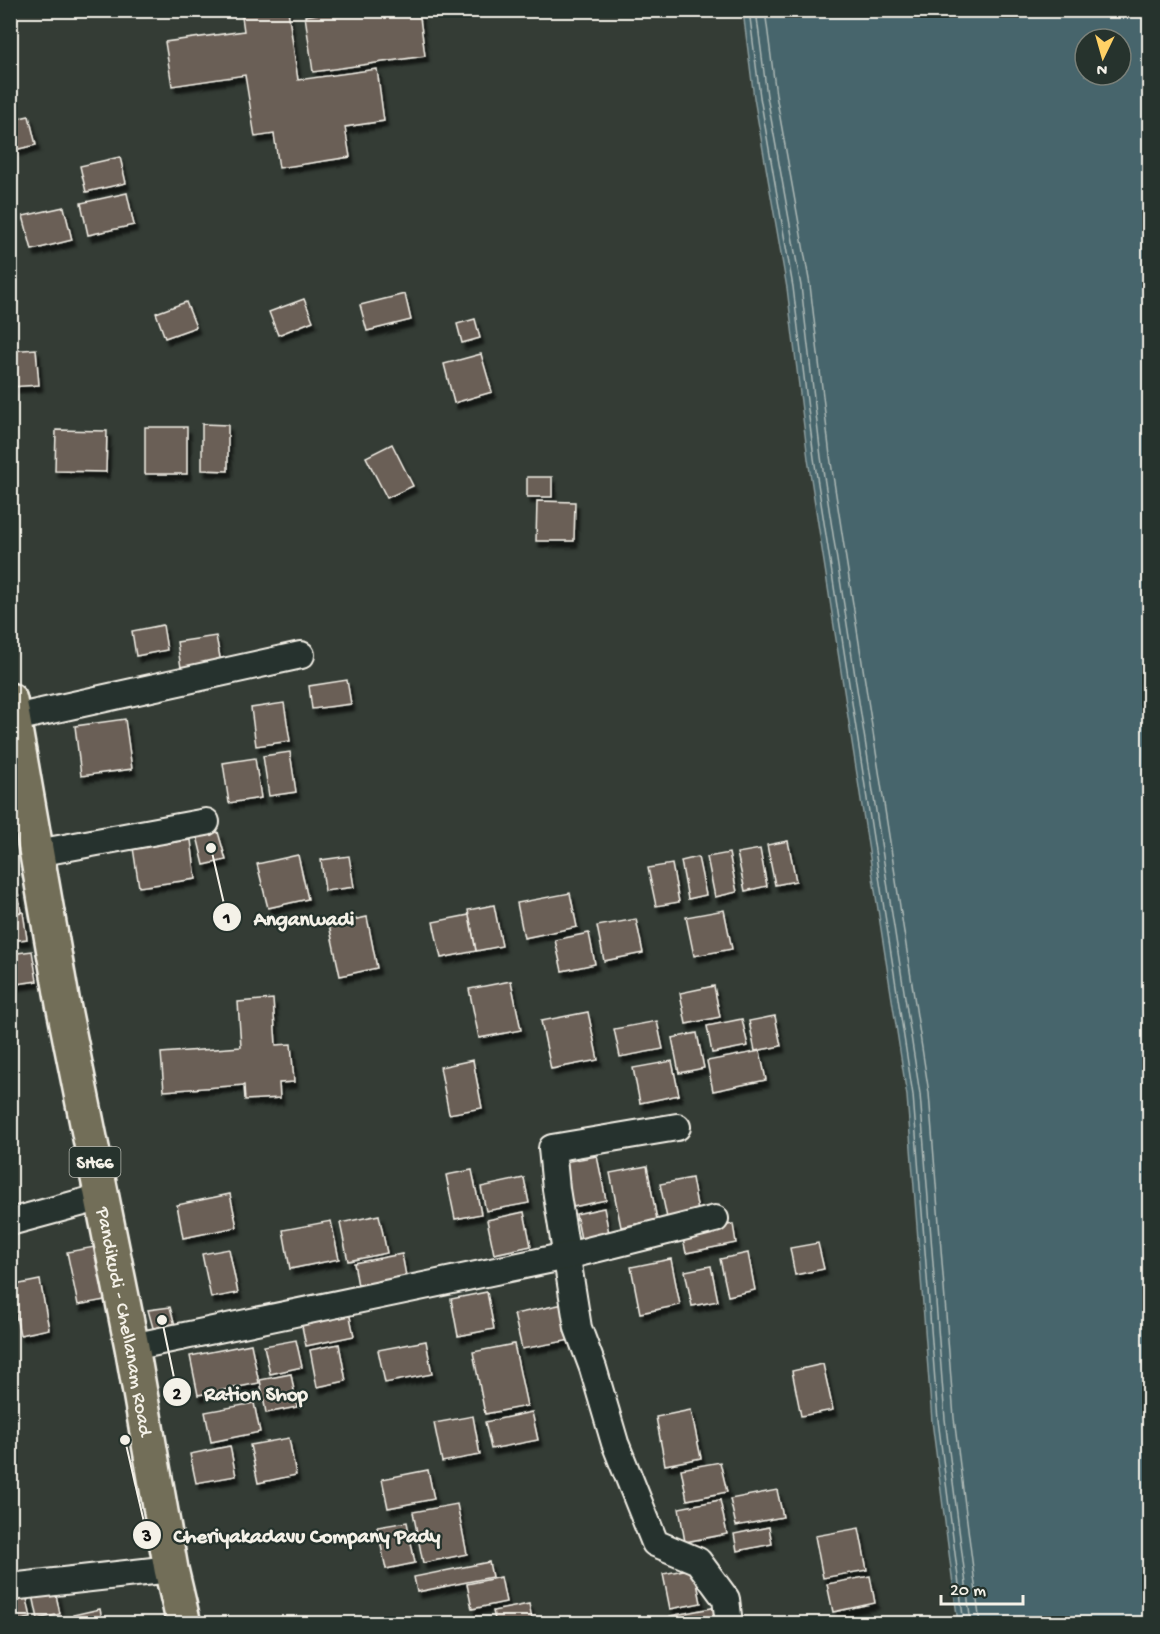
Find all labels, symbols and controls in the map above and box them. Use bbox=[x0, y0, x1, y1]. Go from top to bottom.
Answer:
north arrow bbox=[1073, 27, 1133, 87]
text: N bbox=[1095, 58, 1108, 78]
callout: Anganwadi bbox=[212, 898, 367, 937]
text: 1 bbox=[222, 909, 231, 930]
text: Anganwadi bbox=[253, 909, 354, 934]
road number: SH66 bbox=[70, 1147, 121, 1177]
street label: Pandikudi - Chellanam Road bbox=[89, 1204, 156, 1441]
callout: Ration Shop bbox=[162, 1373, 320, 1412]
text: Ration Shop bbox=[203, 1384, 309, 1409]
text: 2 bbox=[173, 1385, 182, 1406]
callout: Cheriyakadavu Company Pady bbox=[132, 1516, 452, 1555]
text: Cheriyakadavu Company Pady bbox=[173, 1526, 441, 1551]
text: 3 bbox=[141, 1527, 152, 1548]
scale bar bbox=[941, 1568, 1024, 1606]
text: 20 m bbox=[950, 1581, 986, 1602]

